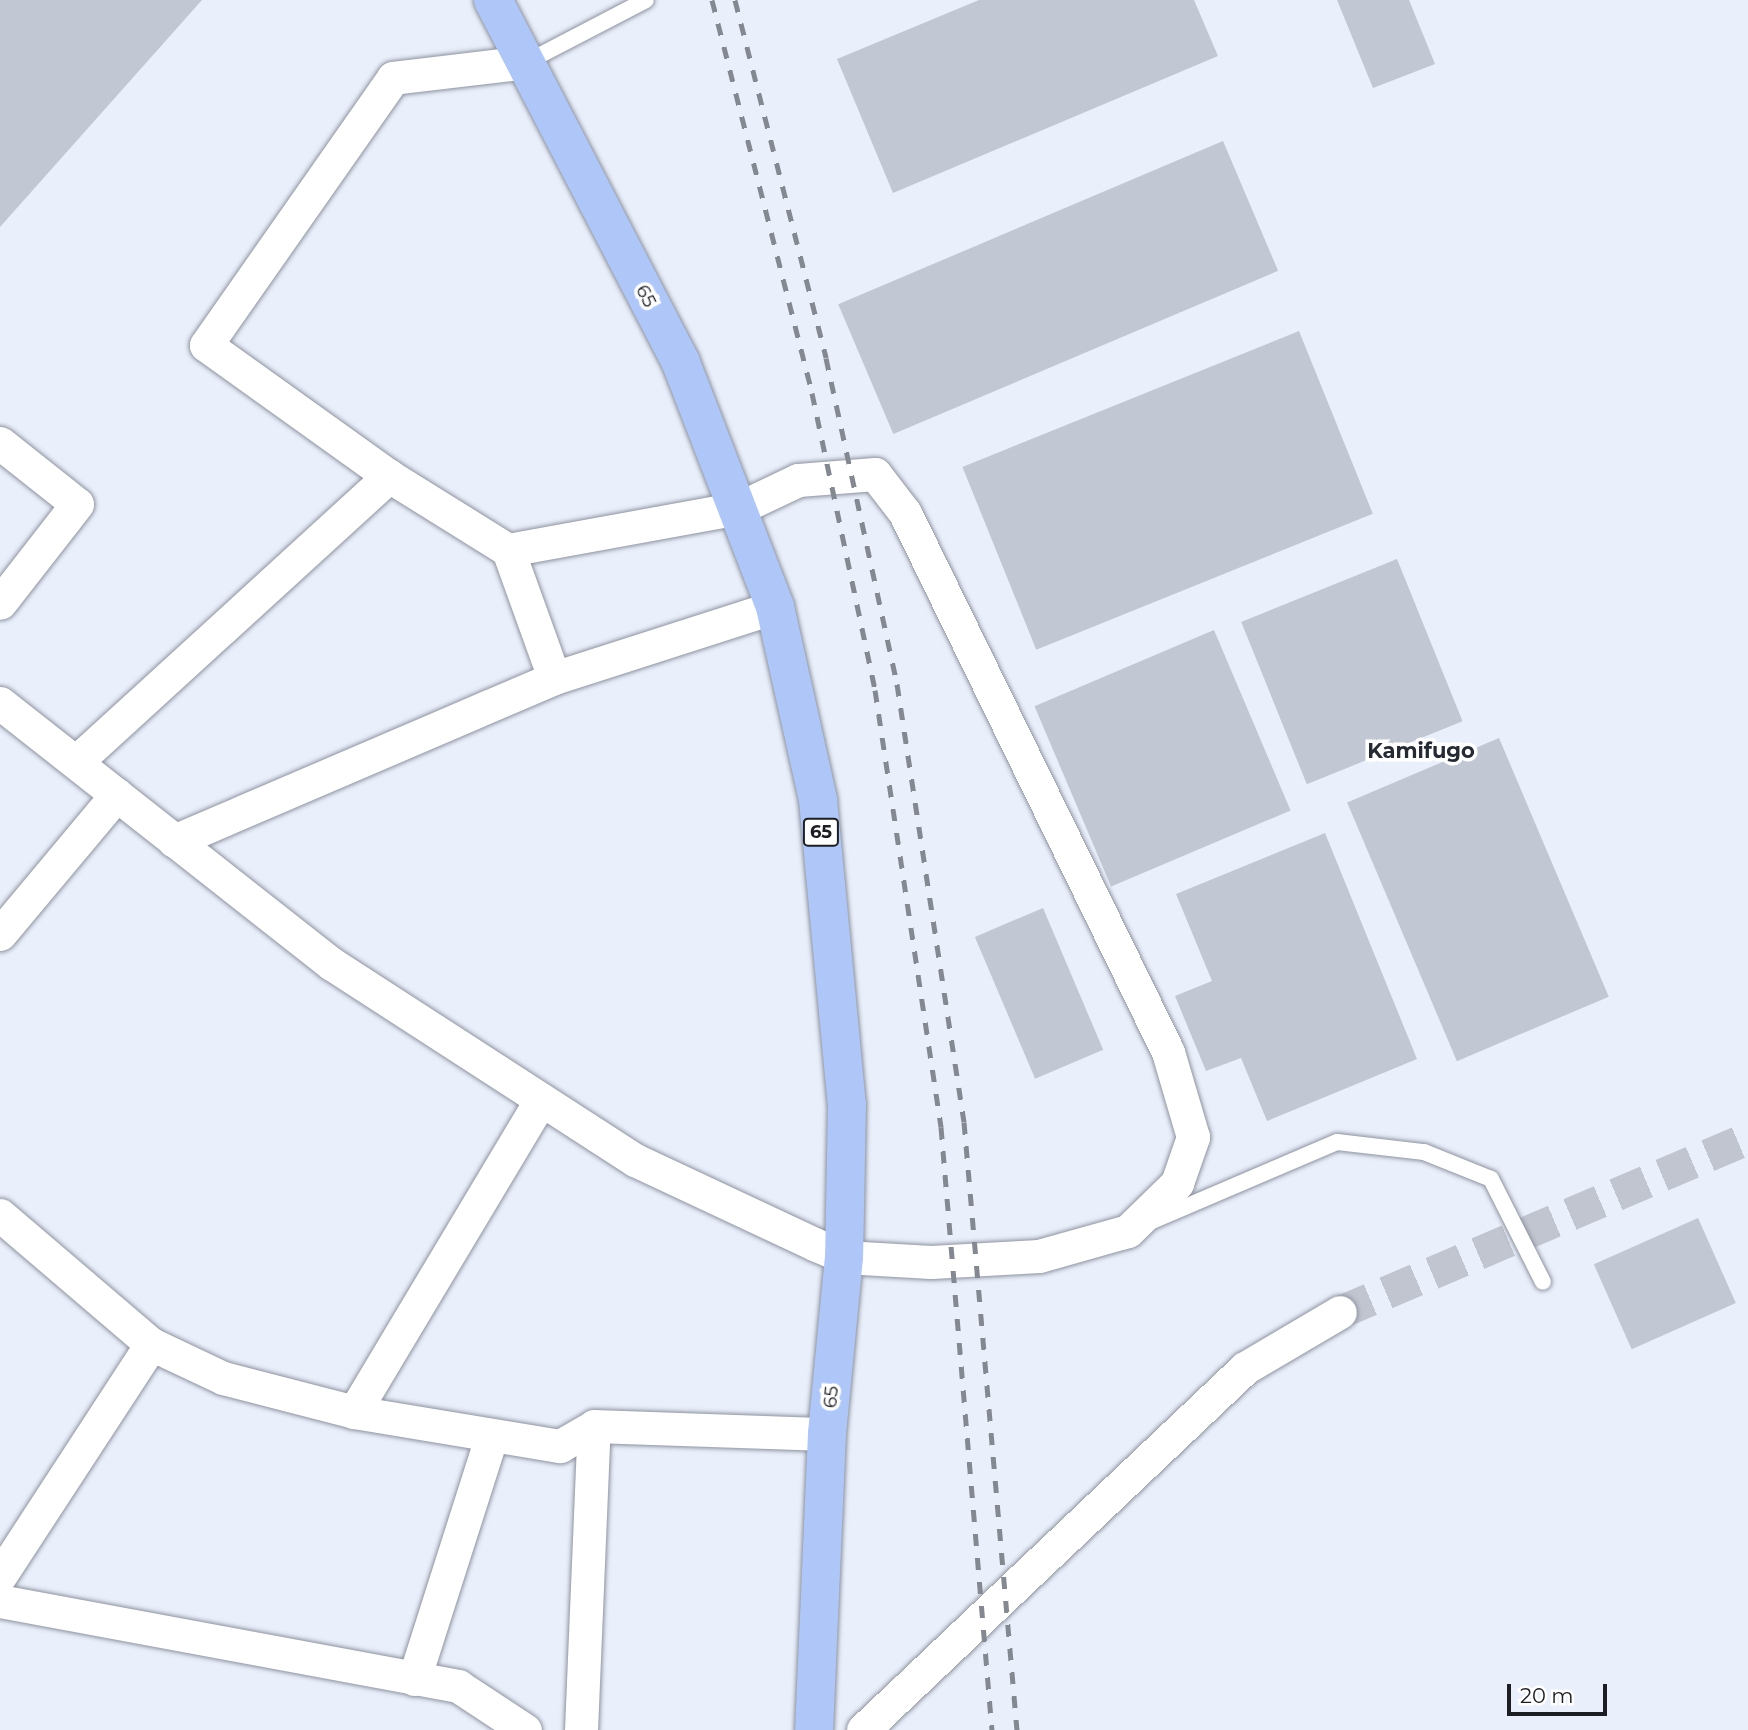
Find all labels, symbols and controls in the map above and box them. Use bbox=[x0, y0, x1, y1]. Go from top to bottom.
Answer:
street label: 65 bbox=[631, 281, 661, 311]
district label: Kamifugo bbox=[1367, 738, 1475, 764]
road number: 65 bbox=[802, 818, 840, 846]
street label: 65 bbox=[819, 1385, 843, 1409]
scale bar bbox=[1510, 1670, 1610, 1714]
text: 20 m bbox=[1520, 1683, 1574, 1708]

